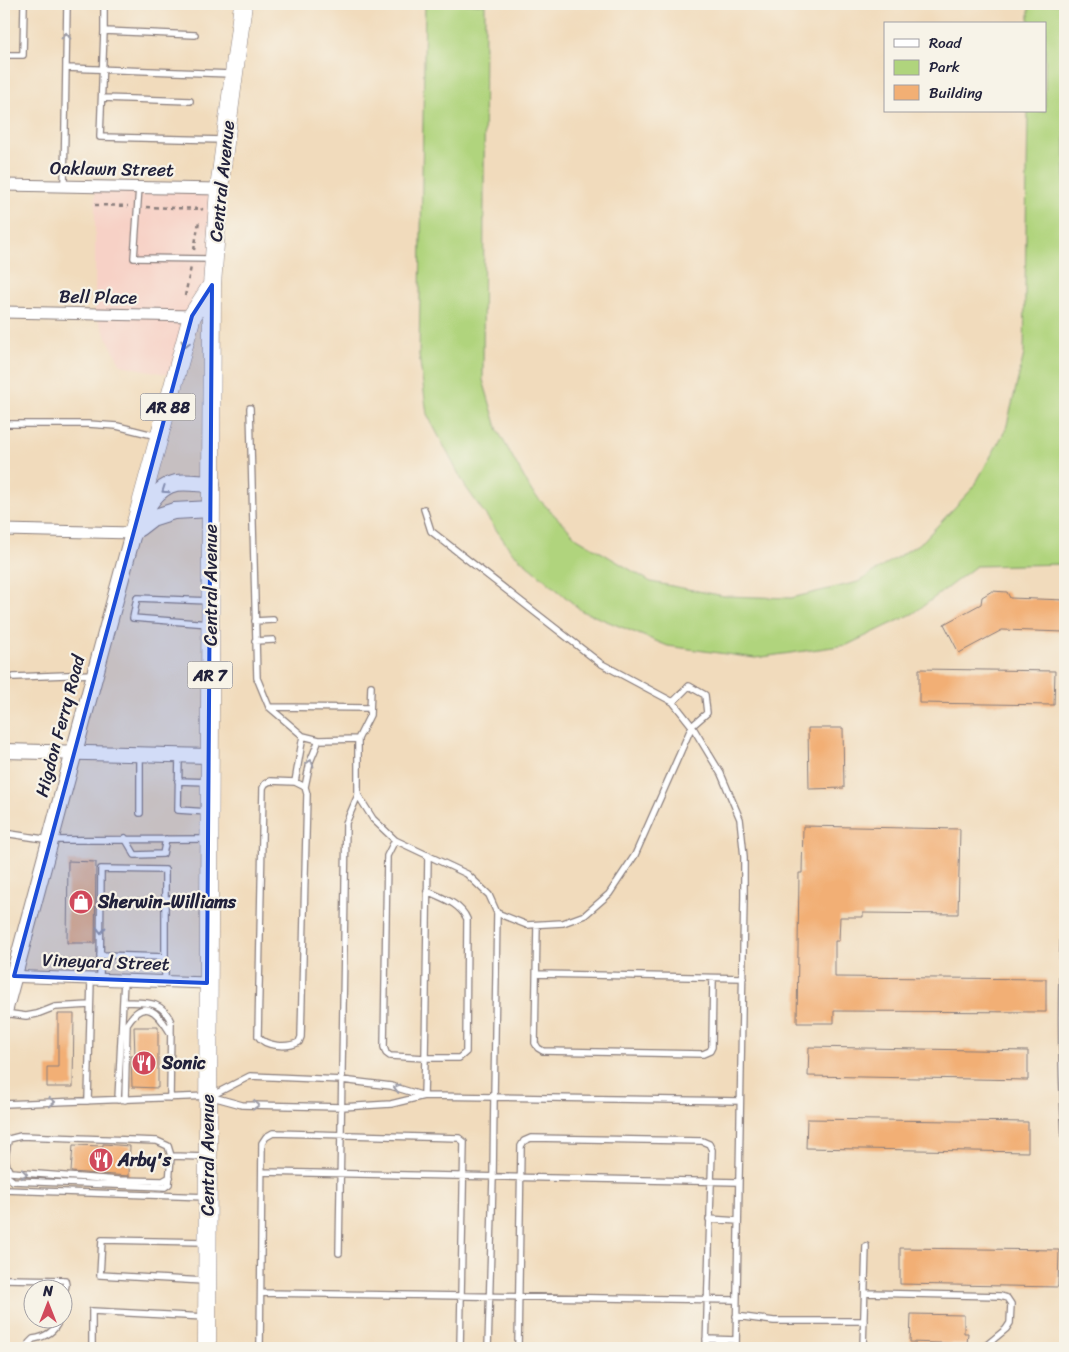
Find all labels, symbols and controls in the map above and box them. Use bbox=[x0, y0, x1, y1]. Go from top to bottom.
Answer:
legend bbox=[884, 22, 1046, 112]
text: Road bbox=[929, 30, 962, 56]
one-way arrow bbox=[61, 32, 71, 40]
text: Park bbox=[929, 54, 960, 80]
text: Building bbox=[929, 80, 983, 106]
street label: Central Avenue bbox=[200, 119, 244, 243]
street label: Oaklawn Street bbox=[50, 152, 174, 186]
street label: Bell Place bbox=[59, 280, 138, 314]
one-way arrow bbox=[180, 340, 190, 348]
road number: AR 88 bbox=[140, 394, 196, 421]
one-way arrow bbox=[161, 483, 170, 493]
street label: Central Avenue bbox=[195, 524, 227, 646]
street label: Higdon Ferry Road bbox=[26, 650, 95, 800]
road number: AR 7 bbox=[188, 662, 232, 688]
one-way arrow bbox=[305, 759, 315, 768]
place label: Sherwin-Williams bbox=[97, 886, 237, 918]
shop icon: Sherwin-Williams bbox=[68, 889, 94, 915]
one-way arrow bbox=[95, 926, 106, 934]
street label: Vineyard Street bbox=[42, 944, 170, 980]
place label: Sonic bbox=[161, 1047, 206, 1079]
restaurant icon: Sonic bbox=[131, 1050, 157, 1076]
one-way arrow bbox=[393, 1083, 401, 1094]
street label: Central Avenue bbox=[192, 1094, 224, 1216]
one-way arrow bbox=[49, 1097, 57, 1107]
one-way arrow bbox=[253, 1100, 261, 1110]
place label: Arby's bbox=[117, 1144, 172, 1176]
restaurant icon: Arby's bbox=[88, 1147, 114, 1173]
one-way arrow bbox=[20, 1168, 28, 1179]
text: N bbox=[42, 1279, 53, 1304]
north arrow bbox=[22, 1280, 72, 1330]

